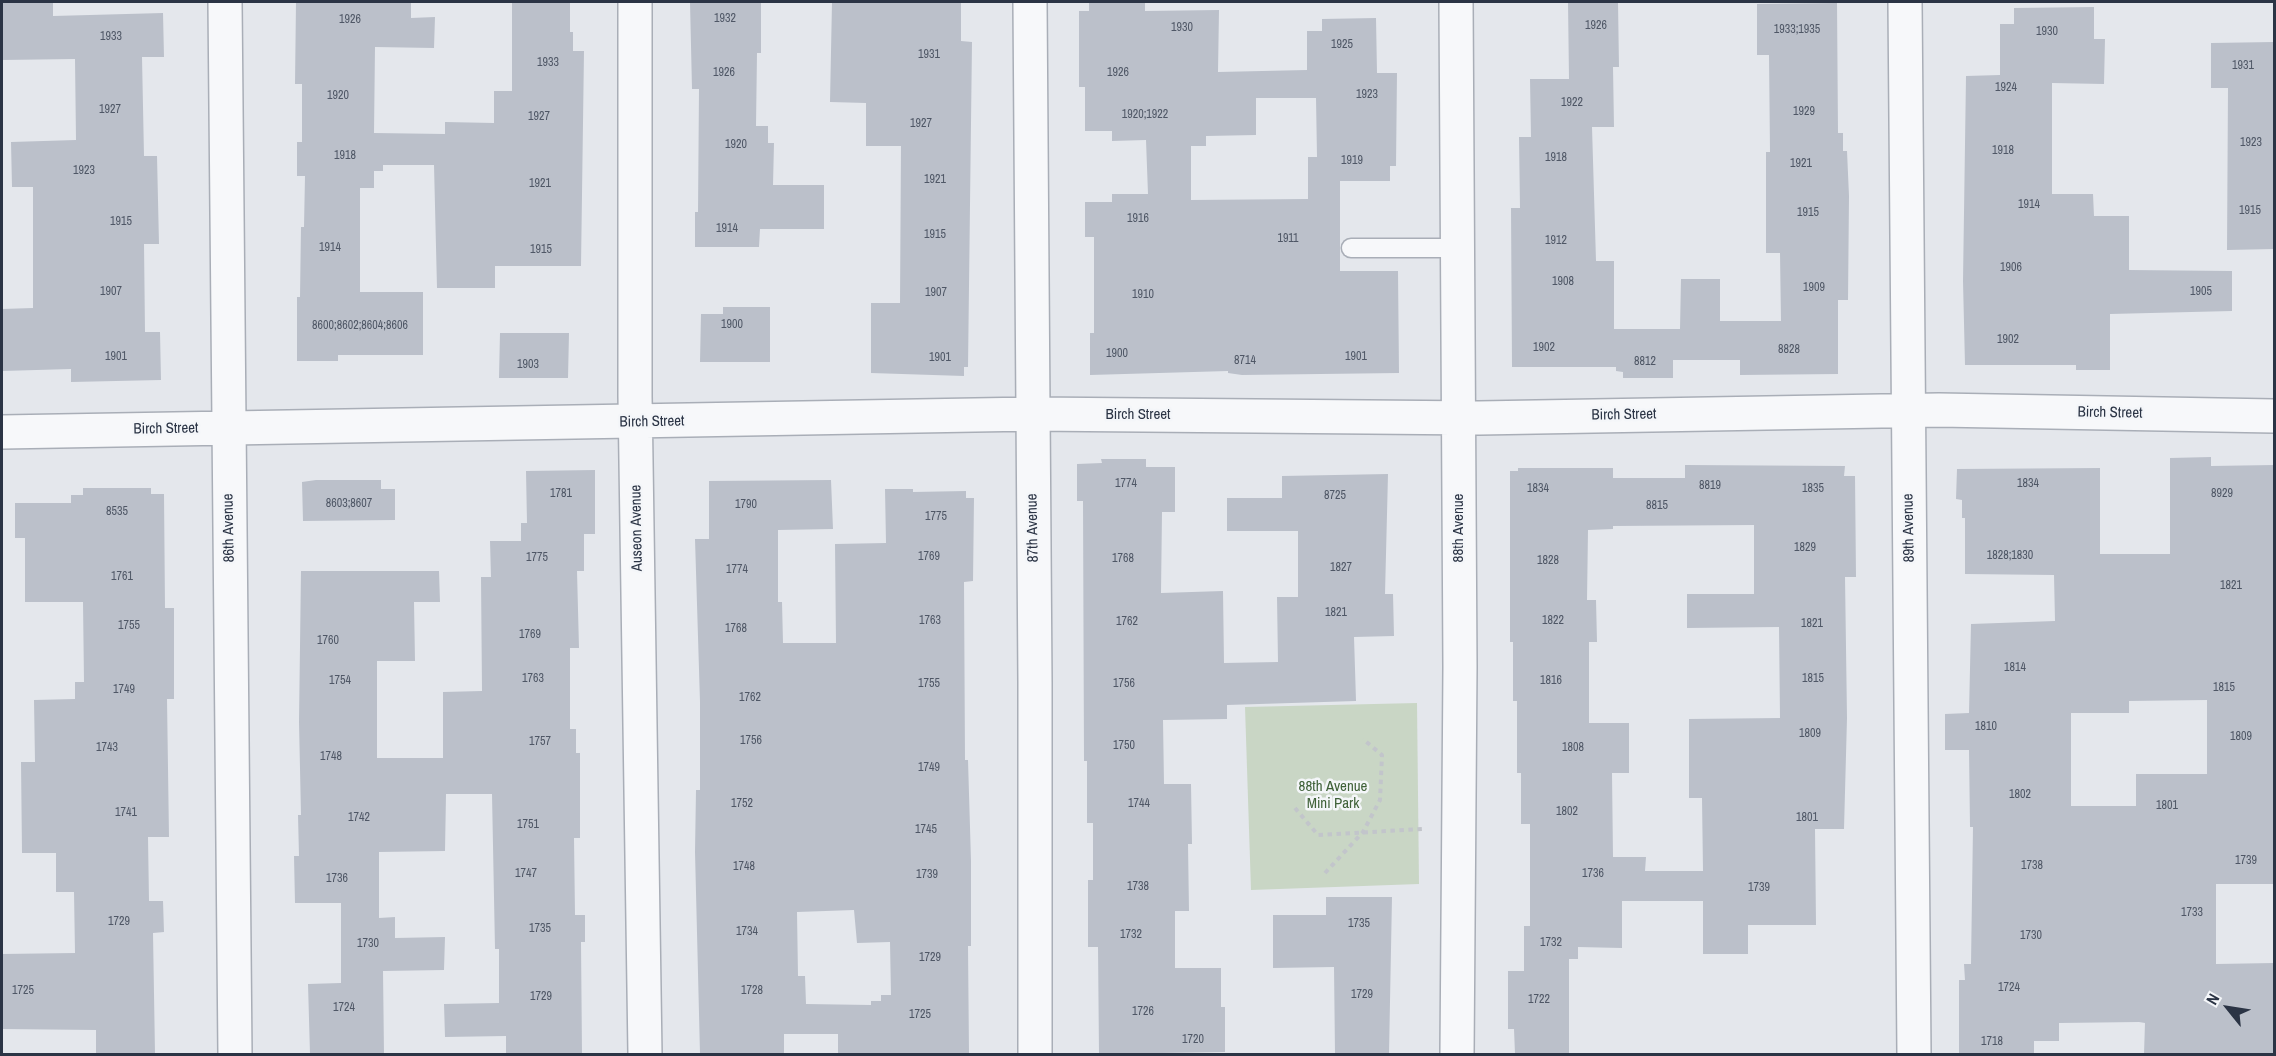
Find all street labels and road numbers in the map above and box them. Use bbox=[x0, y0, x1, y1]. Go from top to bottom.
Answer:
street label: Birch Street bbox=[2077, 403, 2143, 423]
street label: Birch Street bbox=[1591, 405, 1657, 425]
street label: Birch Street bbox=[1106, 406, 1170, 424]
street label: Birch Street bbox=[619, 412, 685, 432]
street label: Birch Street bbox=[133, 419, 199, 439]
street label: Auseon Avenue bbox=[627, 485, 647, 571]
street label: 86th Avenue bbox=[219, 493, 239, 563]
street label: 87th Avenue bbox=[1023, 493, 1043, 563]
street label: 89th Avenue bbox=[1899, 493, 1919, 563]
street label: 88th Avenue bbox=[1450, 494, 1468, 562]

